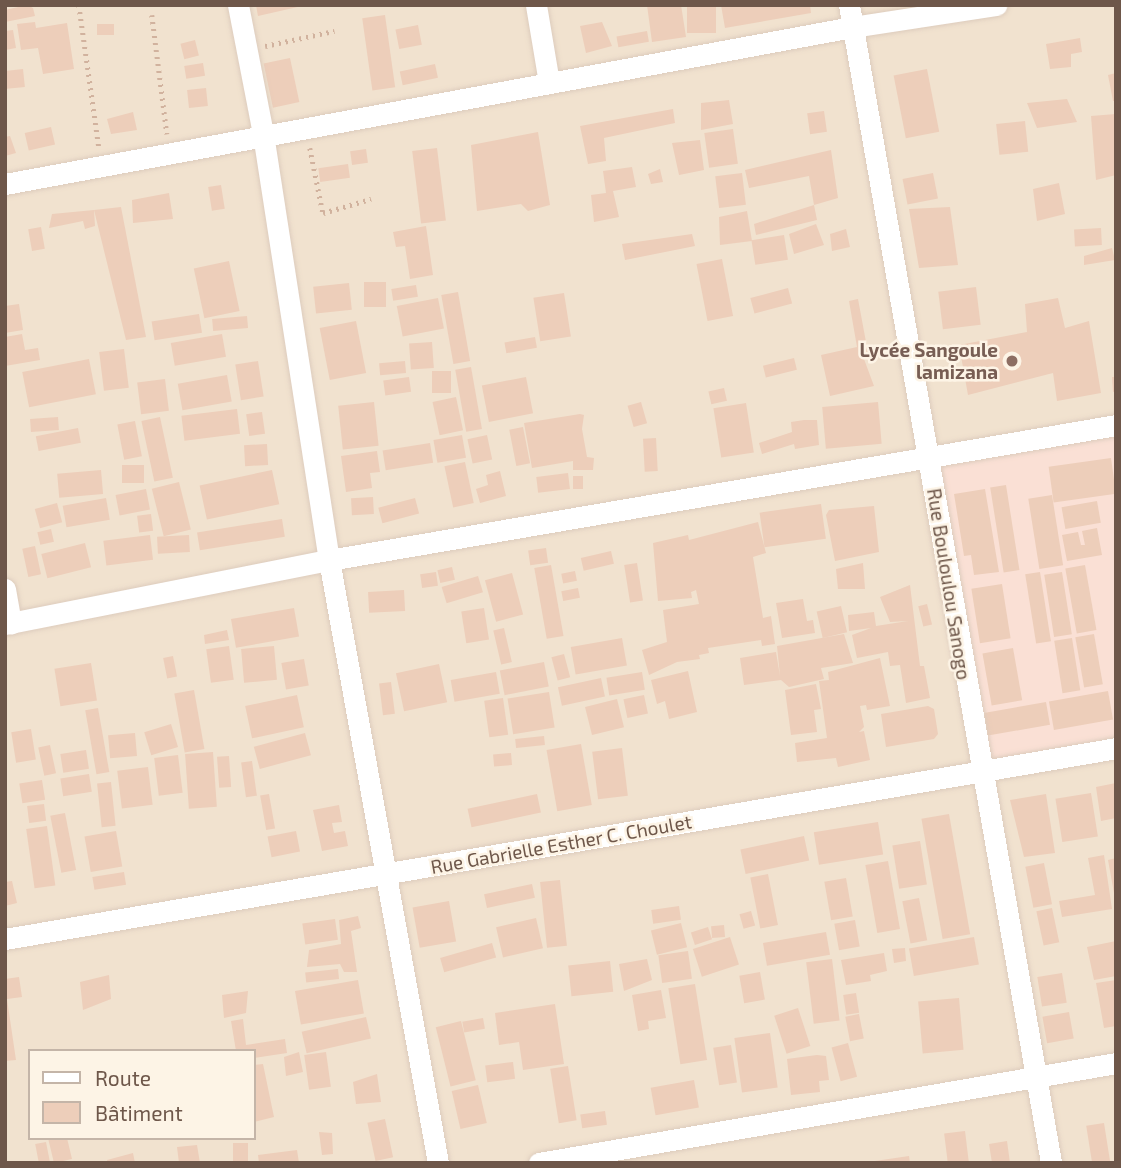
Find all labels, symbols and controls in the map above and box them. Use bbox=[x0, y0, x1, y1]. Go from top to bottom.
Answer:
place label: Lycée Sangoule lamizana bbox=[859, 339, 998, 383]
marker: Lycée Sangoule lamizana bbox=[1004, 353, 1020, 369]
street label: Rue Bouloulou Sanogo bbox=[923, 487, 975, 681]
street label: Rue Gabrielle Esther C. Choulet bbox=[428, 810, 694, 878]
legend bbox=[28, 1049, 256, 1140]
text: Route bbox=[95, 1065, 151, 1090]
text: Bâtiment bbox=[95, 1100, 183, 1125]

